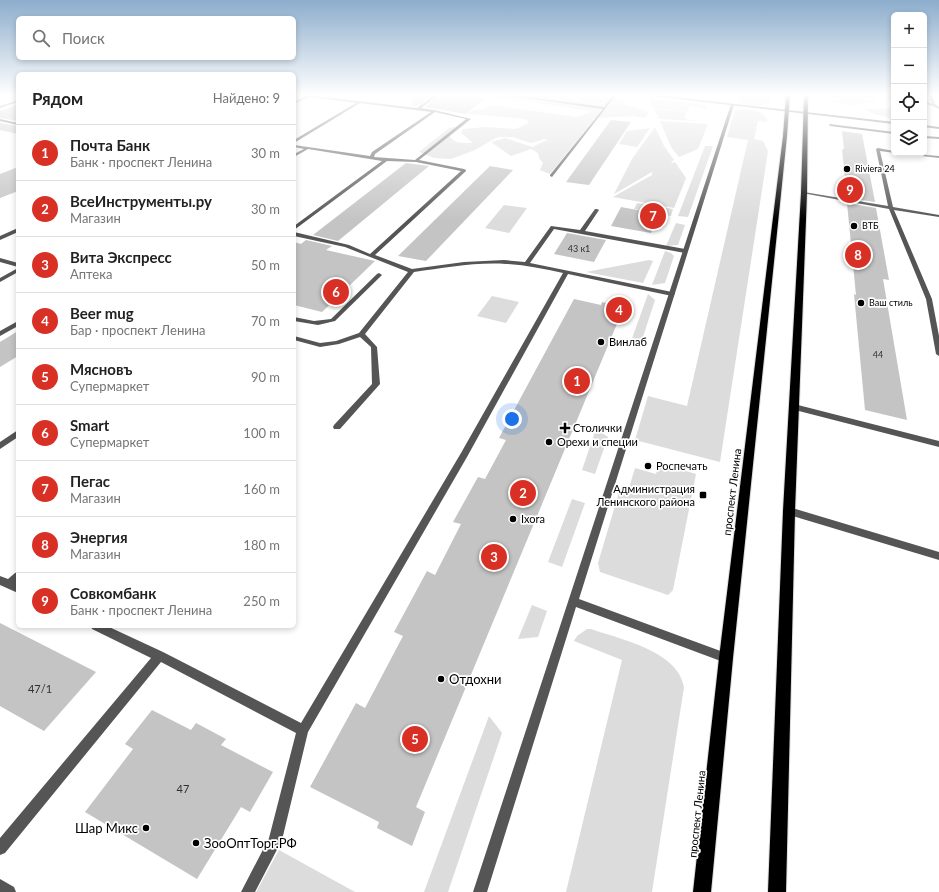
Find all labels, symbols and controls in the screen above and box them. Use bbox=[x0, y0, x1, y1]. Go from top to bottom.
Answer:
map controls bbox=[891, 12, 927, 156]
button: + bbox=[891, 12, 927, 48]
search box bbox=[16, 16, 296, 60]
icon: search bbox=[30, 27, 52, 49]
text: Поиск bbox=[62, 29, 105, 47]
button: − bbox=[891, 48, 927, 84]
button: locate bbox=[891, 84, 927, 120]
text: Рядом bbox=[32, 88, 83, 109]
text: Найдено: 9 bbox=[213, 90, 280, 106]
button: layers bbox=[891, 120, 927, 156]
text: Почта Банк bbox=[70, 136, 150, 154]
text: 1 bbox=[41, 145, 49, 161]
text: 30 m bbox=[251, 145, 280, 161]
text: Банк · проспект Ленина bbox=[70, 154, 212, 170]
place label: Riviera 24 bbox=[855, 163, 895, 174]
marker: Riviera 24 bbox=[842, 164, 852, 174]
pin: 9 bbox=[837, 175, 863, 205]
text: ВсеИнструменты.ру bbox=[70, 192, 212, 210]
text: 2 bbox=[41, 201, 49, 217]
text: 30 m bbox=[251, 201, 280, 217]
pin: 7 bbox=[640, 201, 666, 231]
text: Магазин bbox=[70, 210, 121, 226]
place label: ВТБ bbox=[862, 220, 879, 231]
marker: ВТБ bbox=[849, 221, 859, 231]
pin: 8 bbox=[845, 240, 871, 270]
house number: 43 к1 bbox=[568, 243, 590, 254]
text: Вита Экспресс bbox=[70, 248, 172, 266]
text: 3 bbox=[41, 257, 49, 273]
text: 50 m bbox=[251, 257, 280, 273]
text: Аптека bbox=[70, 266, 112, 282]
pin: 6 bbox=[323, 277, 349, 307]
pin: 4 bbox=[606, 295, 632, 325]
place label: Ваш стиль bbox=[869, 297, 913, 308]
marker: Ваш стиль bbox=[856, 298, 866, 308]
text: Beer mug bbox=[70, 304, 134, 322]
text: 4 bbox=[41, 313, 49, 329]
text: 70 m bbox=[251, 313, 280, 329]
text: Бар · проспект Ленина bbox=[70, 322, 205, 338]
place label: Винлаб bbox=[609, 335, 647, 348]
marker: Винлаб bbox=[596, 337, 606, 347]
house number: 44 bbox=[873, 349, 883, 360]
text: Мясновъ bbox=[70, 360, 132, 378]
pin: 1 bbox=[564, 366, 590, 396]
text: 5 bbox=[41, 369, 49, 385]
text: 90 m bbox=[251, 369, 280, 385]
text: Супермаркет bbox=[70, 378, 149, 394]
your location bbox=[502, 409, 522, 429]
text: Smart bbox=[70, 416, 109, 434]
place label: Столички bbox=[573, 421, 622, 434]
marker: Столички bbox=[560, 423, 570, 433]
text: 6 bbox=[41, 425, 49, 441]
text: 100 m bbox=[243, 425, 280, 441]
text: Супермаркет bbox=[70, 434, 149, 450]
place label: Орехи и специи bbox=[557, 435, 638, 448]
marker: Орехи и специи bbox=[544, 437, 554, 447]
street label: проспект Ленина bbox=[720, 448, 743, 536]
place label: Роспечать bbox=[656, 459, 708, 472]
marker: Роспечать bbox=[643, 461, 653, 471]
text: Пегас bbox=[70, 472, 110, 490]
pin: 2 bbox=[510, 478, 536, 508]
text: 7 bbox=[41, 481, 49, 497]
text: 160 m bbox=[243, 481, 280, 497]
place label: Администрация Ленинского района bbox=[596, 482, 695, 508]
text: Магазин bbox=[70, 490, 121, 506]
marker: Администрация Ленинского района bbox=[698, 490, 708, 500]
place label: Ixora bbox=[521, 512, 545, 525]
marker: Ixora bbox=[508, 514, 518, 524]
text: Энергия bbox=[70, 528, 128, 546]
text: 8 bbox=[41, 537, 49, 553]
text: 180 m bbox=[243, 537, 280, 553]
pin: 3 bbox=[481, 542, 507, 572]
text: Магазин bbox=[70, 546, 121, 562]
text: Совкомбанк bbox=[70, 584, 156, 602]
text: 9 bbox=[41, 593, 49, 609]
text: 250 m bbox=[243, 593, 280, 609]
text: Банк · проспект Ленина bbox=[70, 602, 212, 618]
place label: Отдохни bbox=[449, 671, 502, 687]
marker: Отдохни bbox=[436, 674, 446, 684]
house number: 47/1 bbox=[28, 682, 52, 695]
pin: 5 bbox=[402, 724, 428, 754]
street label: проспект Ленина bbox=[685, 770, 708, 858]
house number: 47 bbox=[177, 782, 189, 795]
place label: Шар Микс bbox=[75, 820, 138, 836]
marker: Шар Микс bbox=[141, 823, 151, 833]
place label: ЗооОптТорг.РФ bbox=[204, 835, 297, 851]
marker: ЗооОптТорг.РФ bbox=[191, 838, 201, 848]

